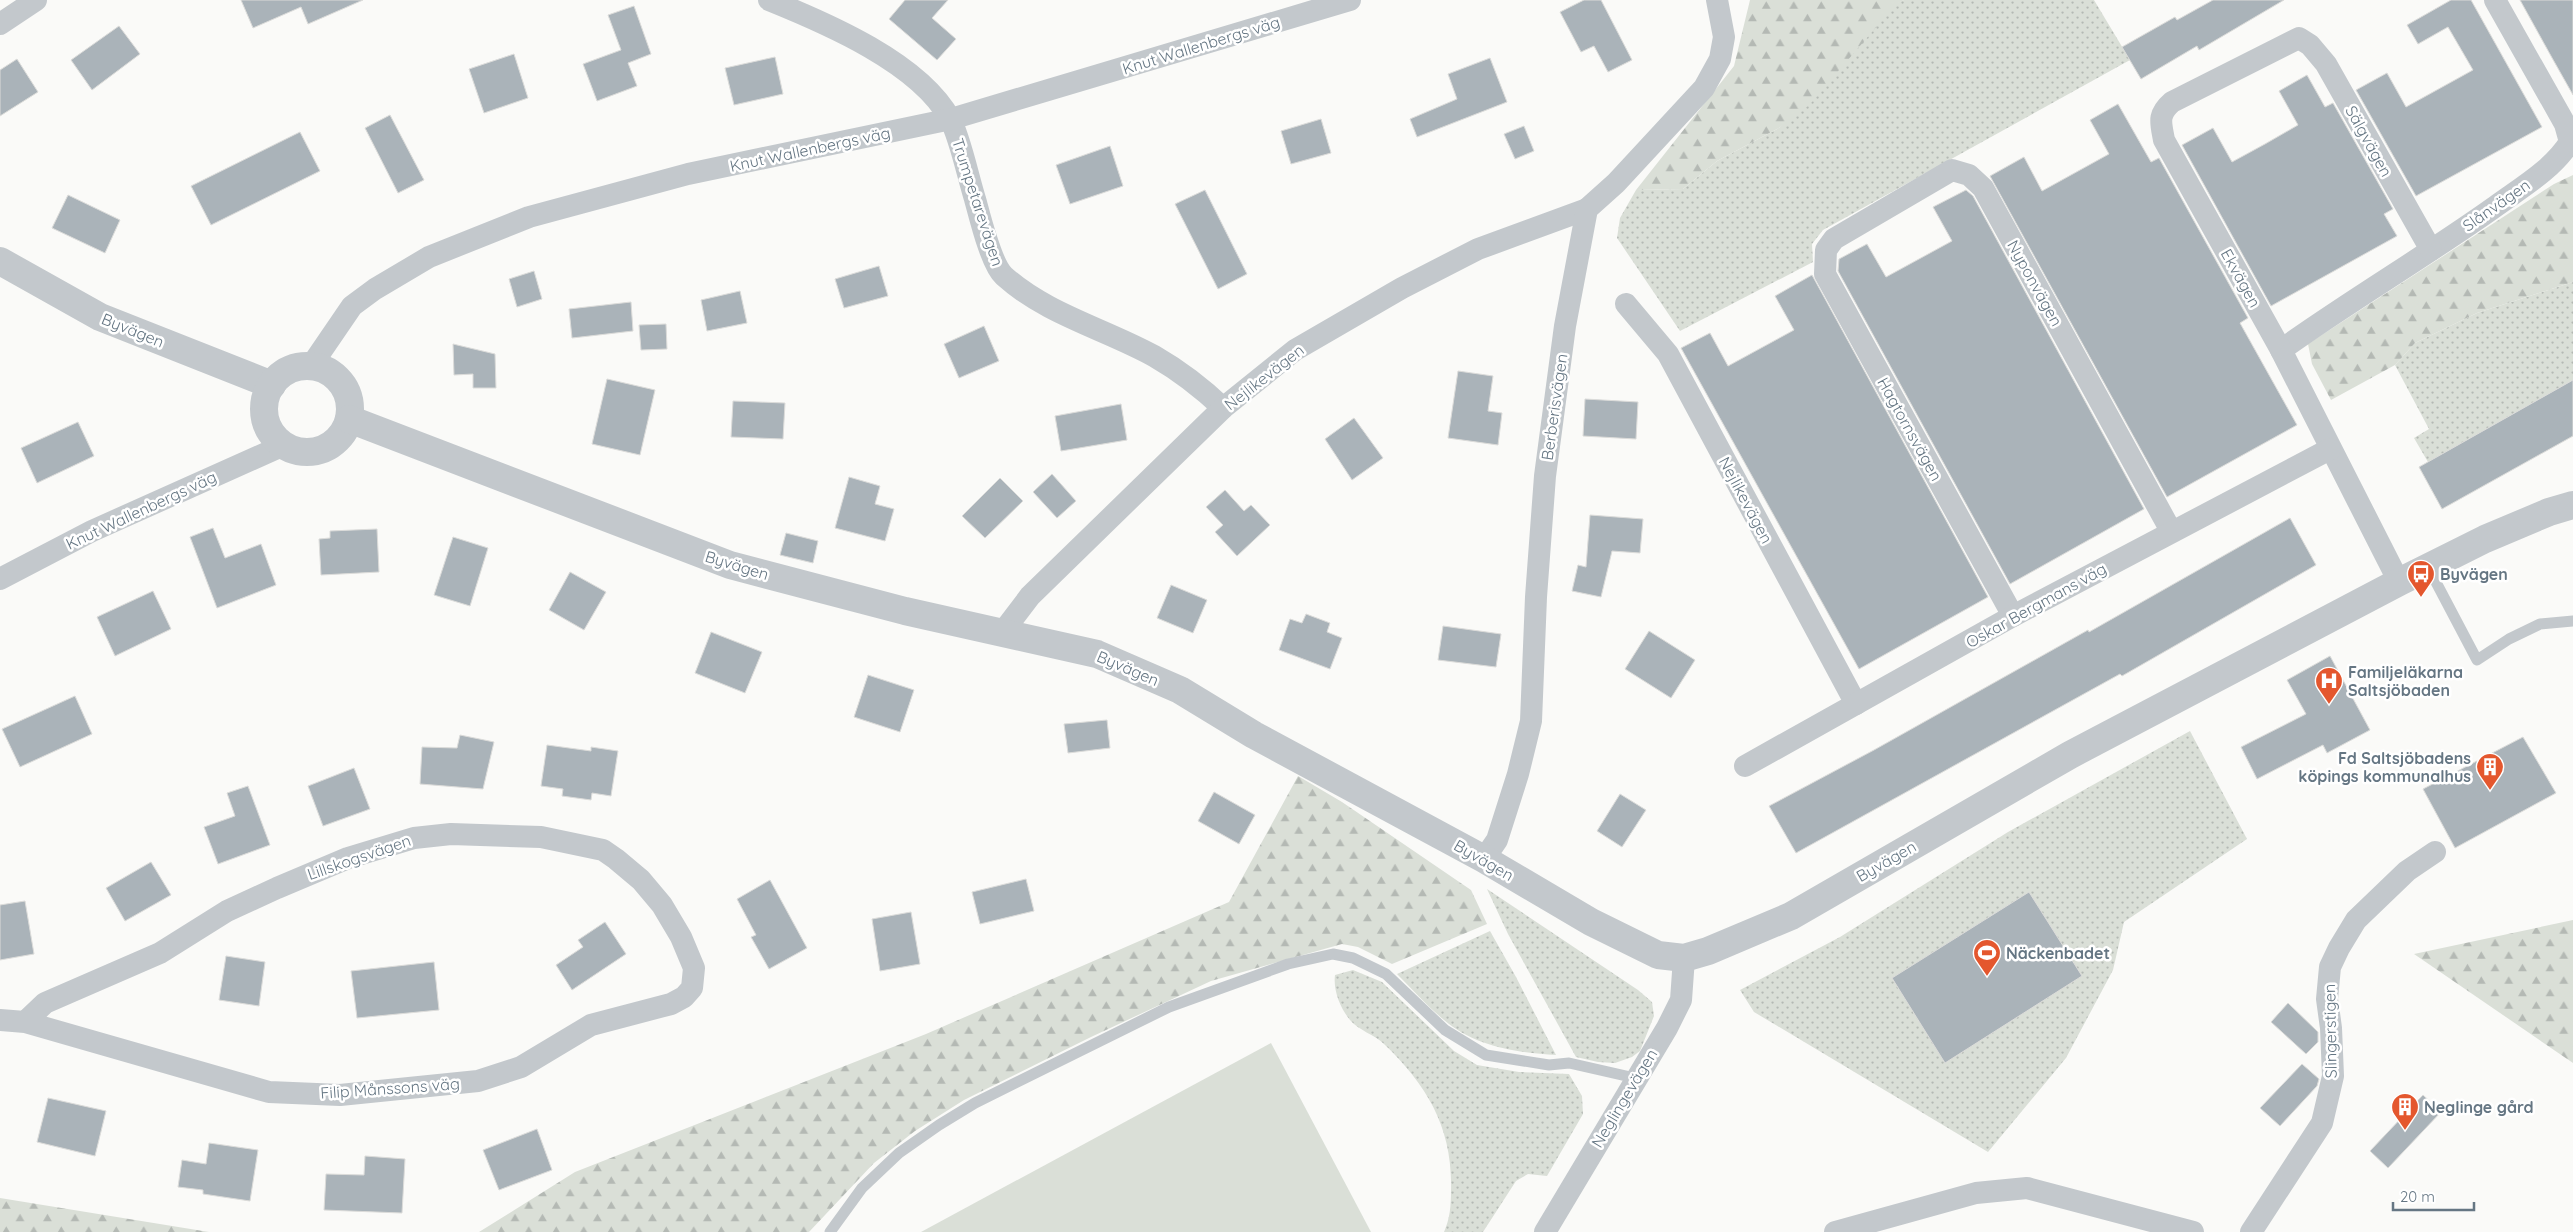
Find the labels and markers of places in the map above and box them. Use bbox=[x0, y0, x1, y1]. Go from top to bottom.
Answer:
bus stop icon: Byvägen bbox=[2406, 559, 2436, 598]
place label: Byvägen bbox=[2440, 564, 2508, 584]
place label: Familjeläkarna Saltsjöbaden bbox=[2348, 662, 2463, 700]
hospital icon: Familjeläkarna Saltsjöbaden bbox=[2314, 666, 2344, 705]
place label: Fd Saltsjöbadens köpings kommunalhus bbox=[2298, 748, 2471, 786]
building icon: Fd Saltsjöbadens köpings kommunalhus bbox=[2475, 752, 2505, 791]
sports icon: Näckenbadet bbox=[1972, 938, 2002, 977]
place label: Näckenbadet bbox=[2006, 943, 2110, 963]
building icon: Neglinge gård bbox=[2390, 1092, 2420, 1131]
place label: Neglinge gård bbox=[2424, 1097, 2534, 1117]

